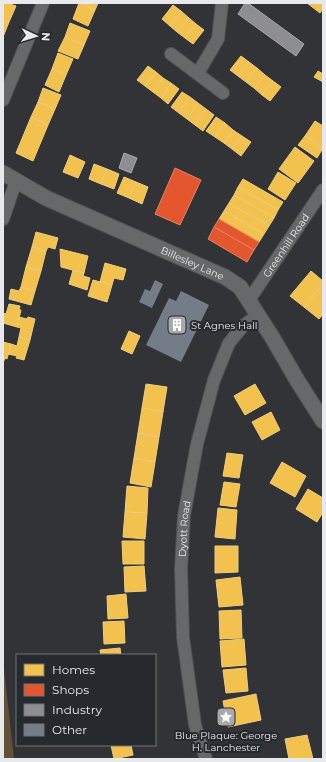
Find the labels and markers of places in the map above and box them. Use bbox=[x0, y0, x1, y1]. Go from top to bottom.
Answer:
building icon: St Agnes Hall bbox=[166, 314, 188, 336]
place label: St Agnes Hall bbox=[191, 319, 258, 332]
place icon: Blue Plaque: George H. Lanchester bbox=[215, 706, 237, 728]
place label: Blue Plaque: George H. Lanchester bbox=[175, 729, 277, 754]

